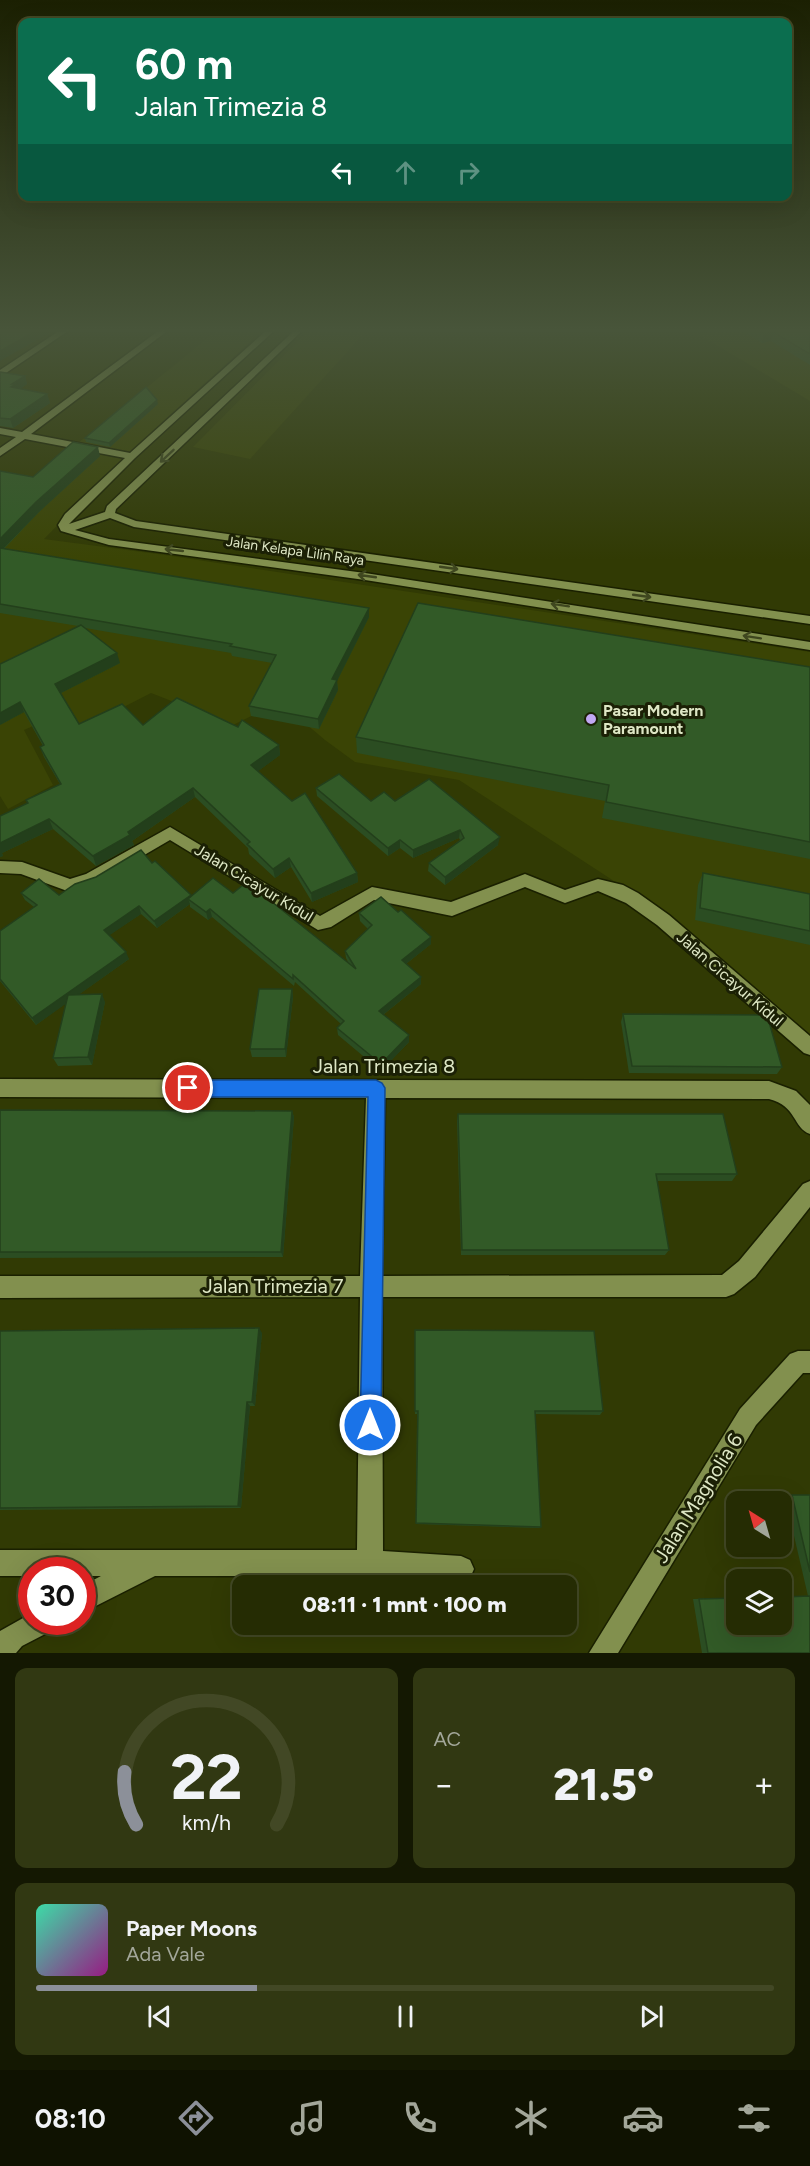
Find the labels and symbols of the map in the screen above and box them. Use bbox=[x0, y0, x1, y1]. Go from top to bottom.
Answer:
one-way arrow bbox=[159, 449, 174, 464]
street label: Jalan Kelapa Lilin Raya bbox=[225, 533, 365, 569]
one-way arrow bbox=[164, 544, 184, 555]
one-way arrow bbox=[439, 563, 458, 574]
one-way arrow bbox=[358, 571, 377, 582]
one-way arrow bbox=[632, 590, 651, 601]
one-way arrow bbox=[550, 600, 570, 611]
one-way arrow bbox=[743, 631, 763, 642]
place label: Pasar Modern Paramount bbox=[603, 701, 703, 738]
marker: Pasar Modern Paramount bbox=[584, 712, 598, 726]
street label: Jalan Cicayur Kidul bbox=[191, 840, 317, 926]
street label: Jalan Cicayur Kidul bbox=[673, 928, 787, 1030]
street label: Jalan Trimezia 8 bbox=[313, 1054, 455, 1078]
pin bbox=[162, 1062, 213, 1113]
street label: Jalan Trimezia 7 bbox=[203, 1274, 344, 1298]
position arrow bbox=[338, 1393, 402, 1457]
street label: Jalan Magnolia 6 bbox=[649, 1429, 747, 1567]
north arrow bbox=[726, 1491, 792, 1557]
speed limit sign: 30 bbox=[18, 1557, 96, 1635]

